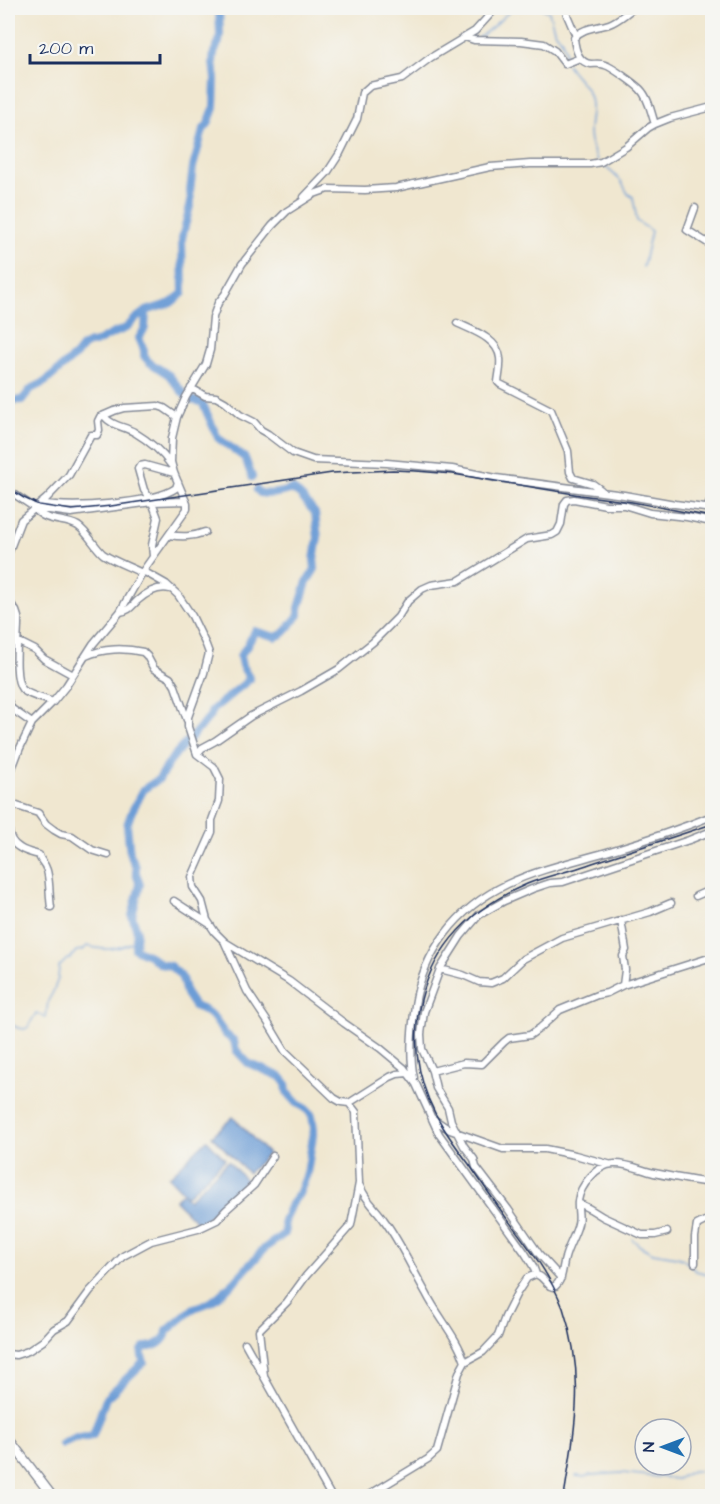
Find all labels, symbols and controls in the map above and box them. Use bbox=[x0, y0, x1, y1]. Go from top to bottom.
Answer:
scale bar bbox=[30, 27, 160, 65]
text: 200 m bbox=[39, 36, 93, 61]
north arrow bbox=[633, 1417, 693, 1477]
text: N bbox=[638, 1442, 660, 1452]

